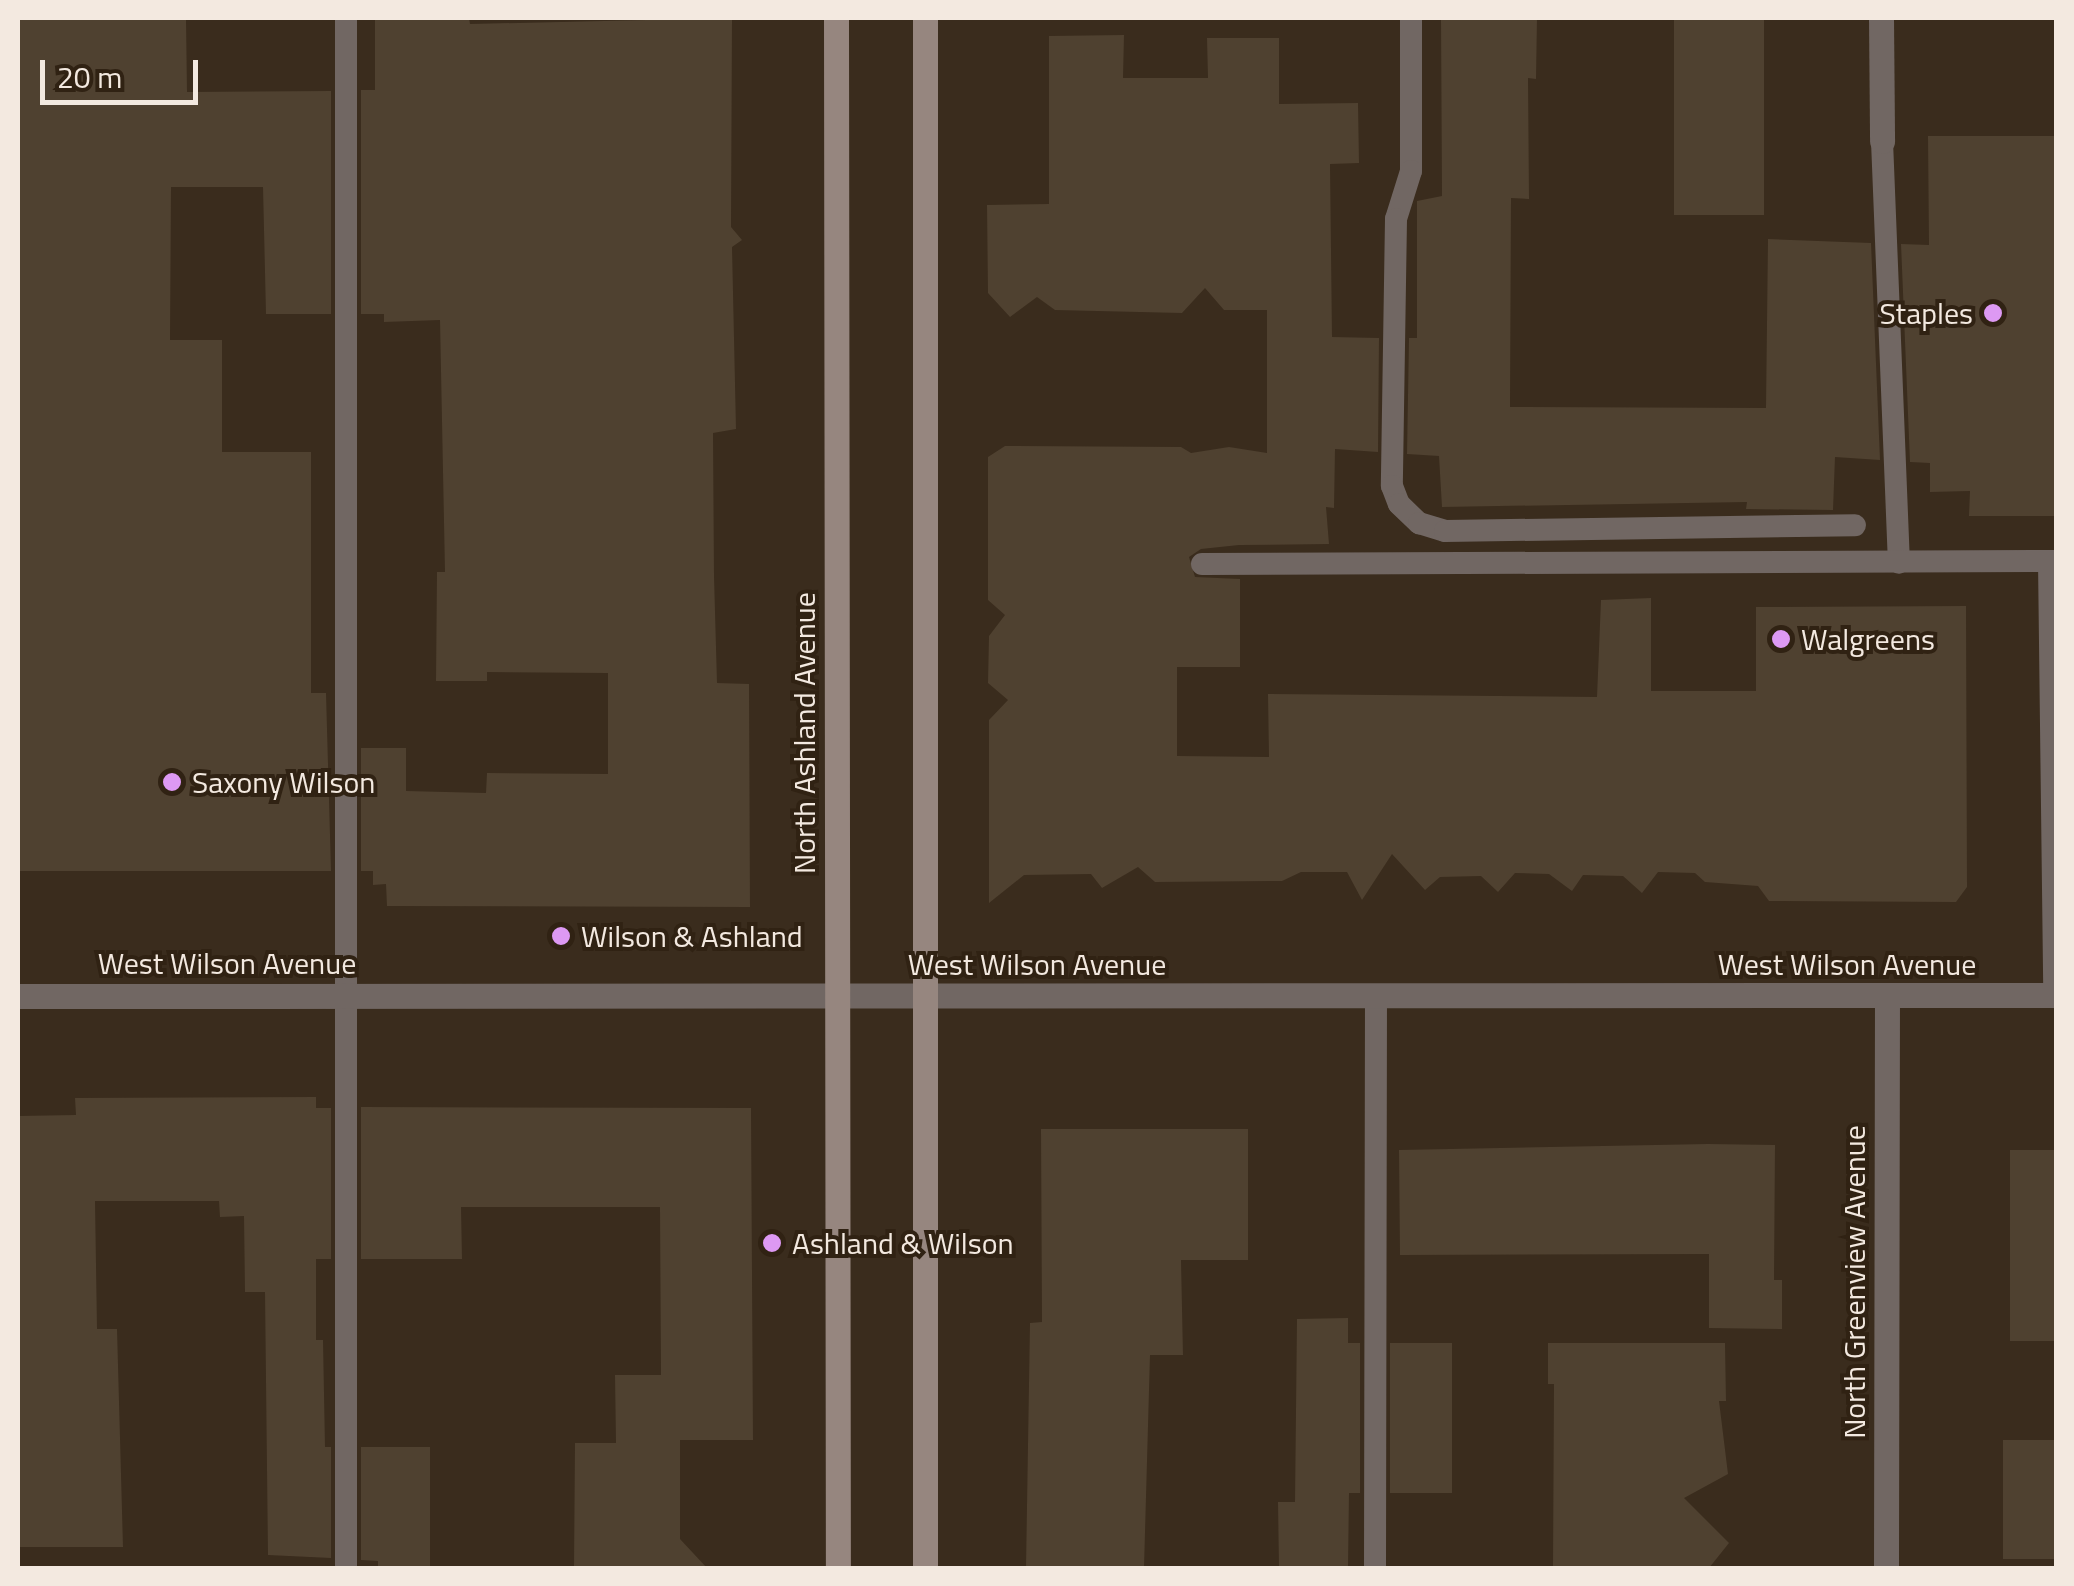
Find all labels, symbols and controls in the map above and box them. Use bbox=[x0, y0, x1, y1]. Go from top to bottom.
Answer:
scale bar bbox=[45, 40, 202, 102]
text: 20 m bbox=[57, 54, 122, 100]
place label: Staples bbox=[1880, 295, 1973, 331]
marker: Staples bbox=[1982, 302, 2004, 324]
street label: North Ashland Avenue bbox=[786, 592, 822, 874]
place label: Walgreens bbox=[1801, 621, 1935, 657]
marker: Walgreens bbox=[1770, 628, 1792, 650]
place label: Saxony Wilson bbox=[192, 764, 375, 800]
marker: Saxony Wilson bbox=[161, 771, 183, 793]
place label: Wilson & Ashland bbox=[581, 918, 803, 954]
marker: Wilson & Ashland bbox=[550, 925, 572, 947]
street label: West Wilson Avenue bbox=[98, 945, 356, 981]
street label: West Wilson Avenue bbox=[908, 946, 1166, 982]
street label: West Wilson Avenue bbox=[1718, 946, 1976, 982]
street label: North Greenview Avenue bbox=[1836, 1125, 1872, 1439]
place label: Ashland & Wilson bbox=[792, 1225, 1014, 1261]
marker: Ashland & Wilson bbox=[761, 1232, 783, 1254]

